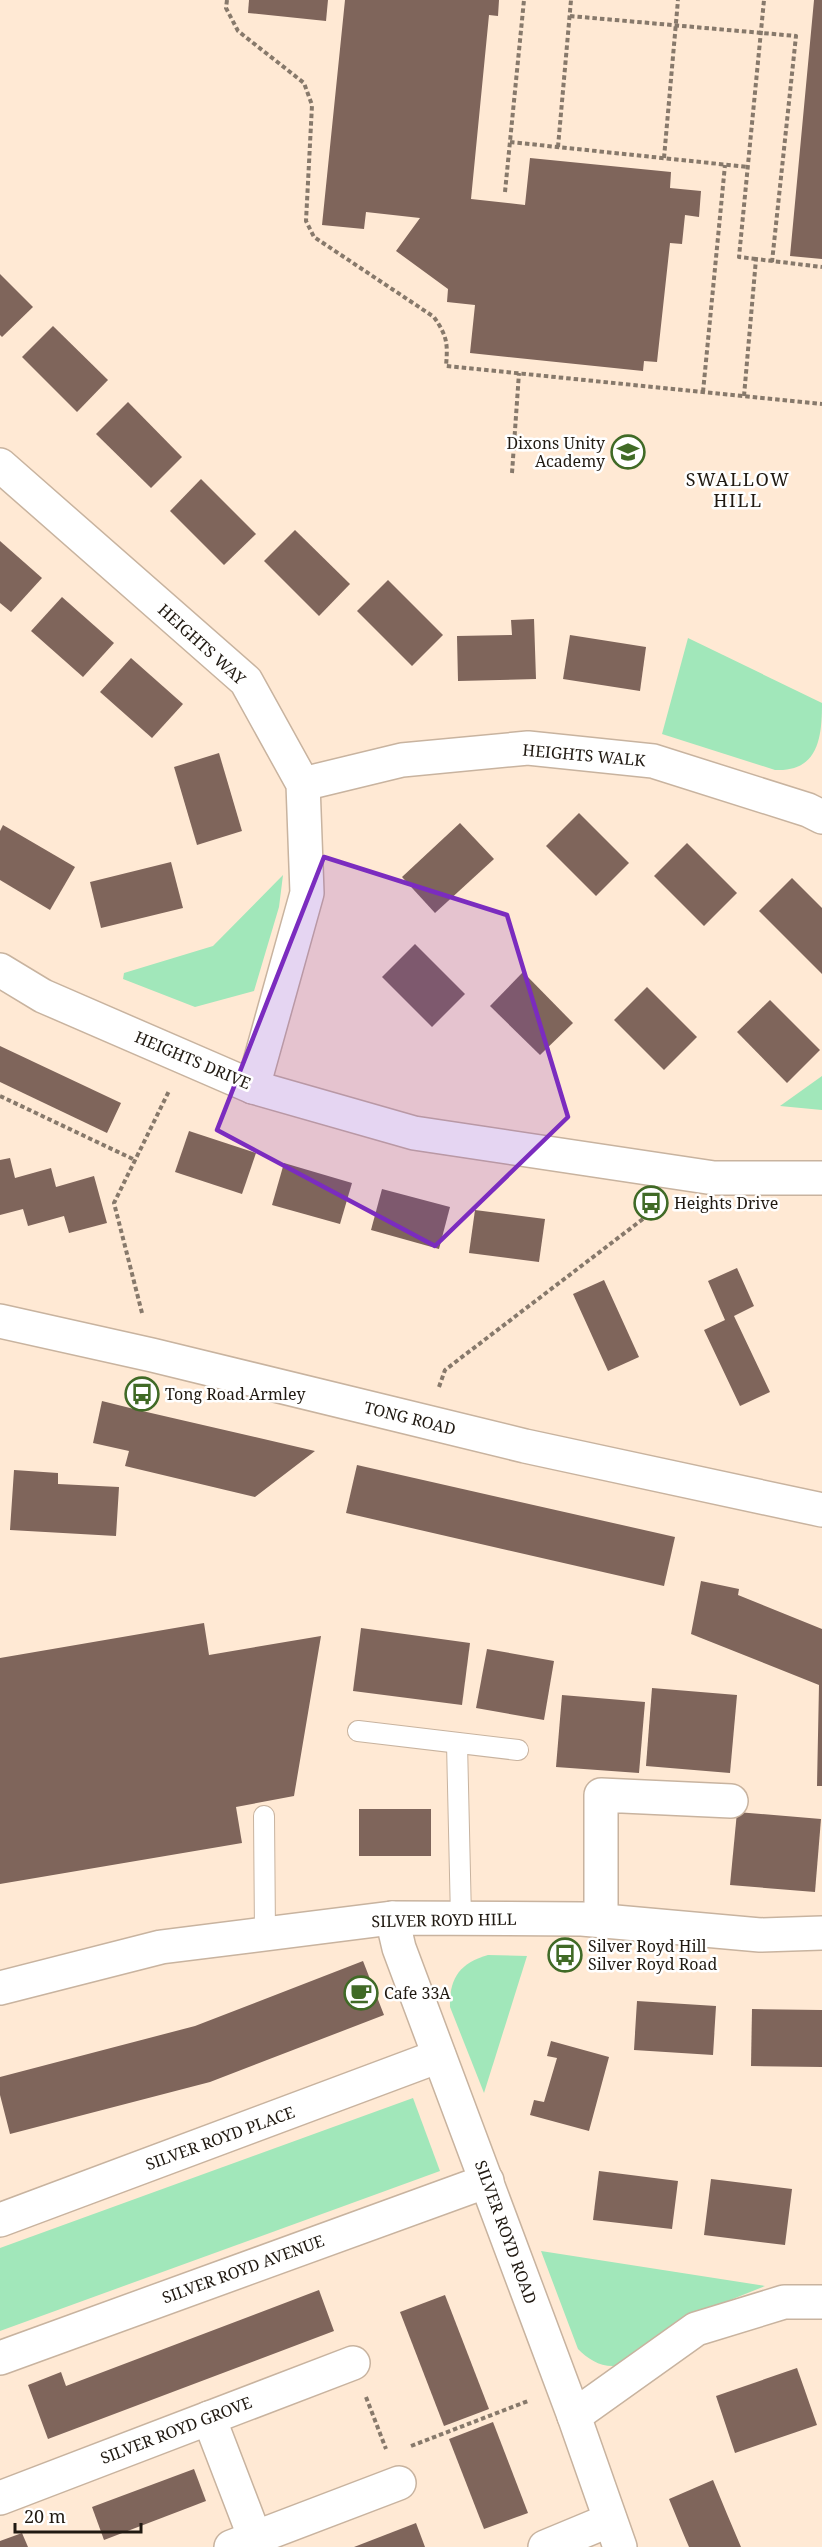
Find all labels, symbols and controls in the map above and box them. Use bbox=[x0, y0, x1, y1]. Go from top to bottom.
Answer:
place label: Dixons Unity Academy bbox=[506, 432, 606, 472]
school or university icon: Dixons Unity Academy bbox=[610, 434, 646, 470]
district label: SWALLOW HILL bbox=[686, 467, 790, 512]
street label: HEIGHTS WAY bbox=[153, 599, 251, 690]
street label: HEIGHTS WALK bbox=[522, 739, 647, 771]
street label: HEIGHTS DRIVE bbox=[132, 1026, 254, 1094]
bus stop icon: Heights Drive bbox=[633, 1185, 669, 1221]
place label: Heights Drive bbox=[674, 1192, 778, 1214]
bus stop icon: Tong Road Armley bbox=[124, 1376, 160, 1412]
place label: Tong Road Armley bbox=[165, 1383, 307, 1405]
street label: TONG ROAD bbox=[362, 1396, 458, 1440]
street label: SILVER ROYD HILL bbox=[371, 1908, 517, 1932]
place label: Silver Royd Hill Silver Royd Road bbox=[588, 1935, 717, 1975]
bus stop icon: Silver Royd Hill Silver Royd Road bbox=[547, 1937, 583, 1973]
cafe icon: Cafe 33A bbox=[343, 1975, 379, 2011]
place label: Cafe 33A bbox=[384, 1982, 451, 2004]
street label: SILVER ROYD PLACE bbox=[143, 2101, 298, 2175]
street label: SILVER ROYD ROAD bbox=[470, 2157, 542, 2307]
street label: SILVER ROYD AVENUE bbox=[159, 2229, 327, 2309]
street label: SILVER ROYD GROVE bbox=[97, 2391, 255, 2469]
scale bar bbox=[15, 2496, 141, 2534]
text: 20 m bbox=[24, 2504, 66, 2528]

